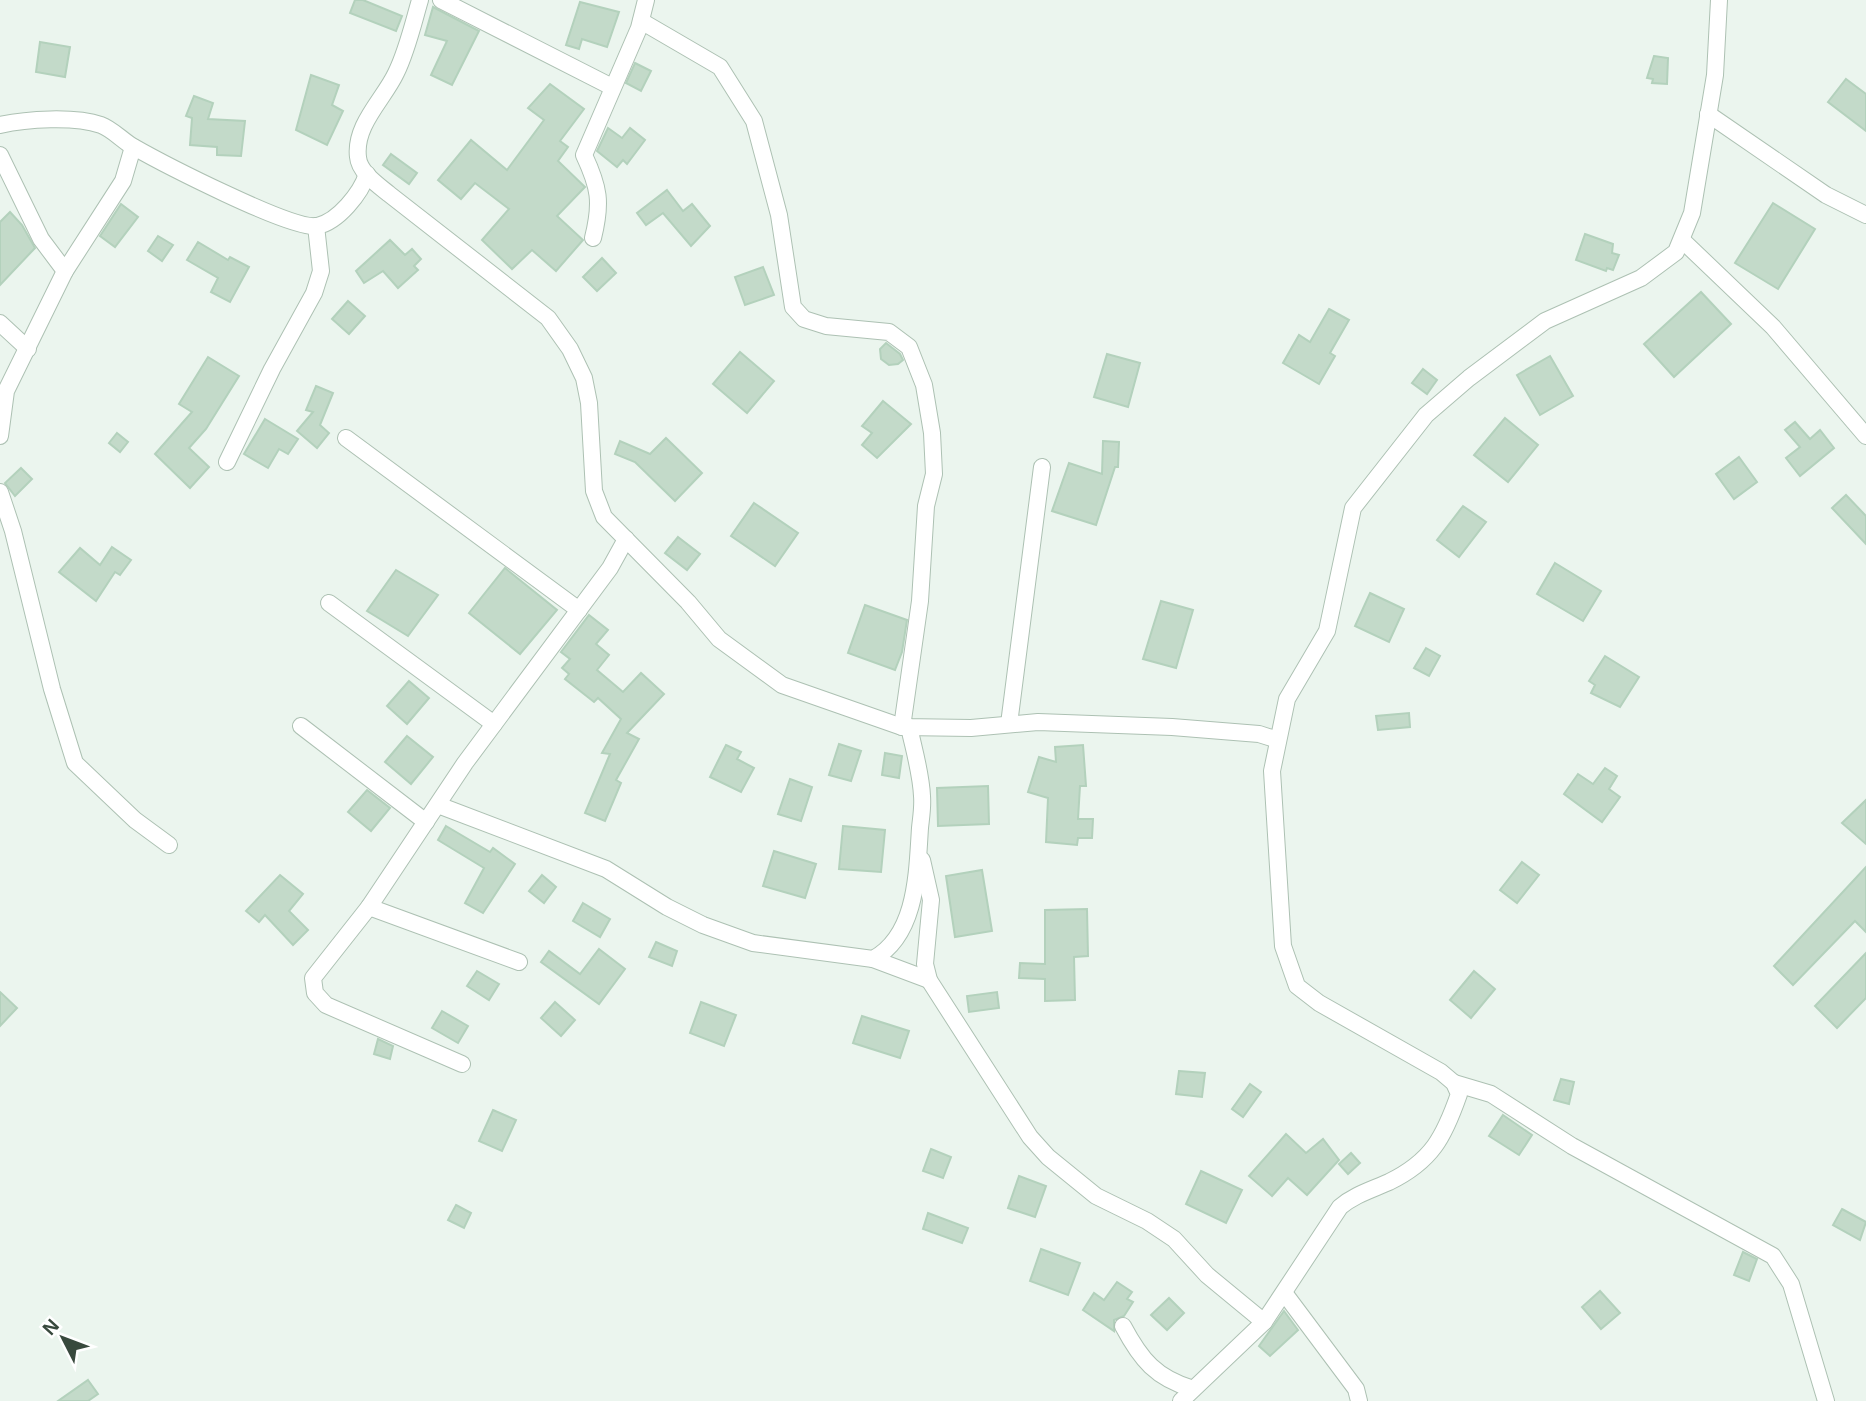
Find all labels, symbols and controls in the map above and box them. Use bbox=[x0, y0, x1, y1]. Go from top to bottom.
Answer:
north arrow bbox=[28, 1303, 98, 1373]
text: N bbox=[38, 1315, 63, 1339]

